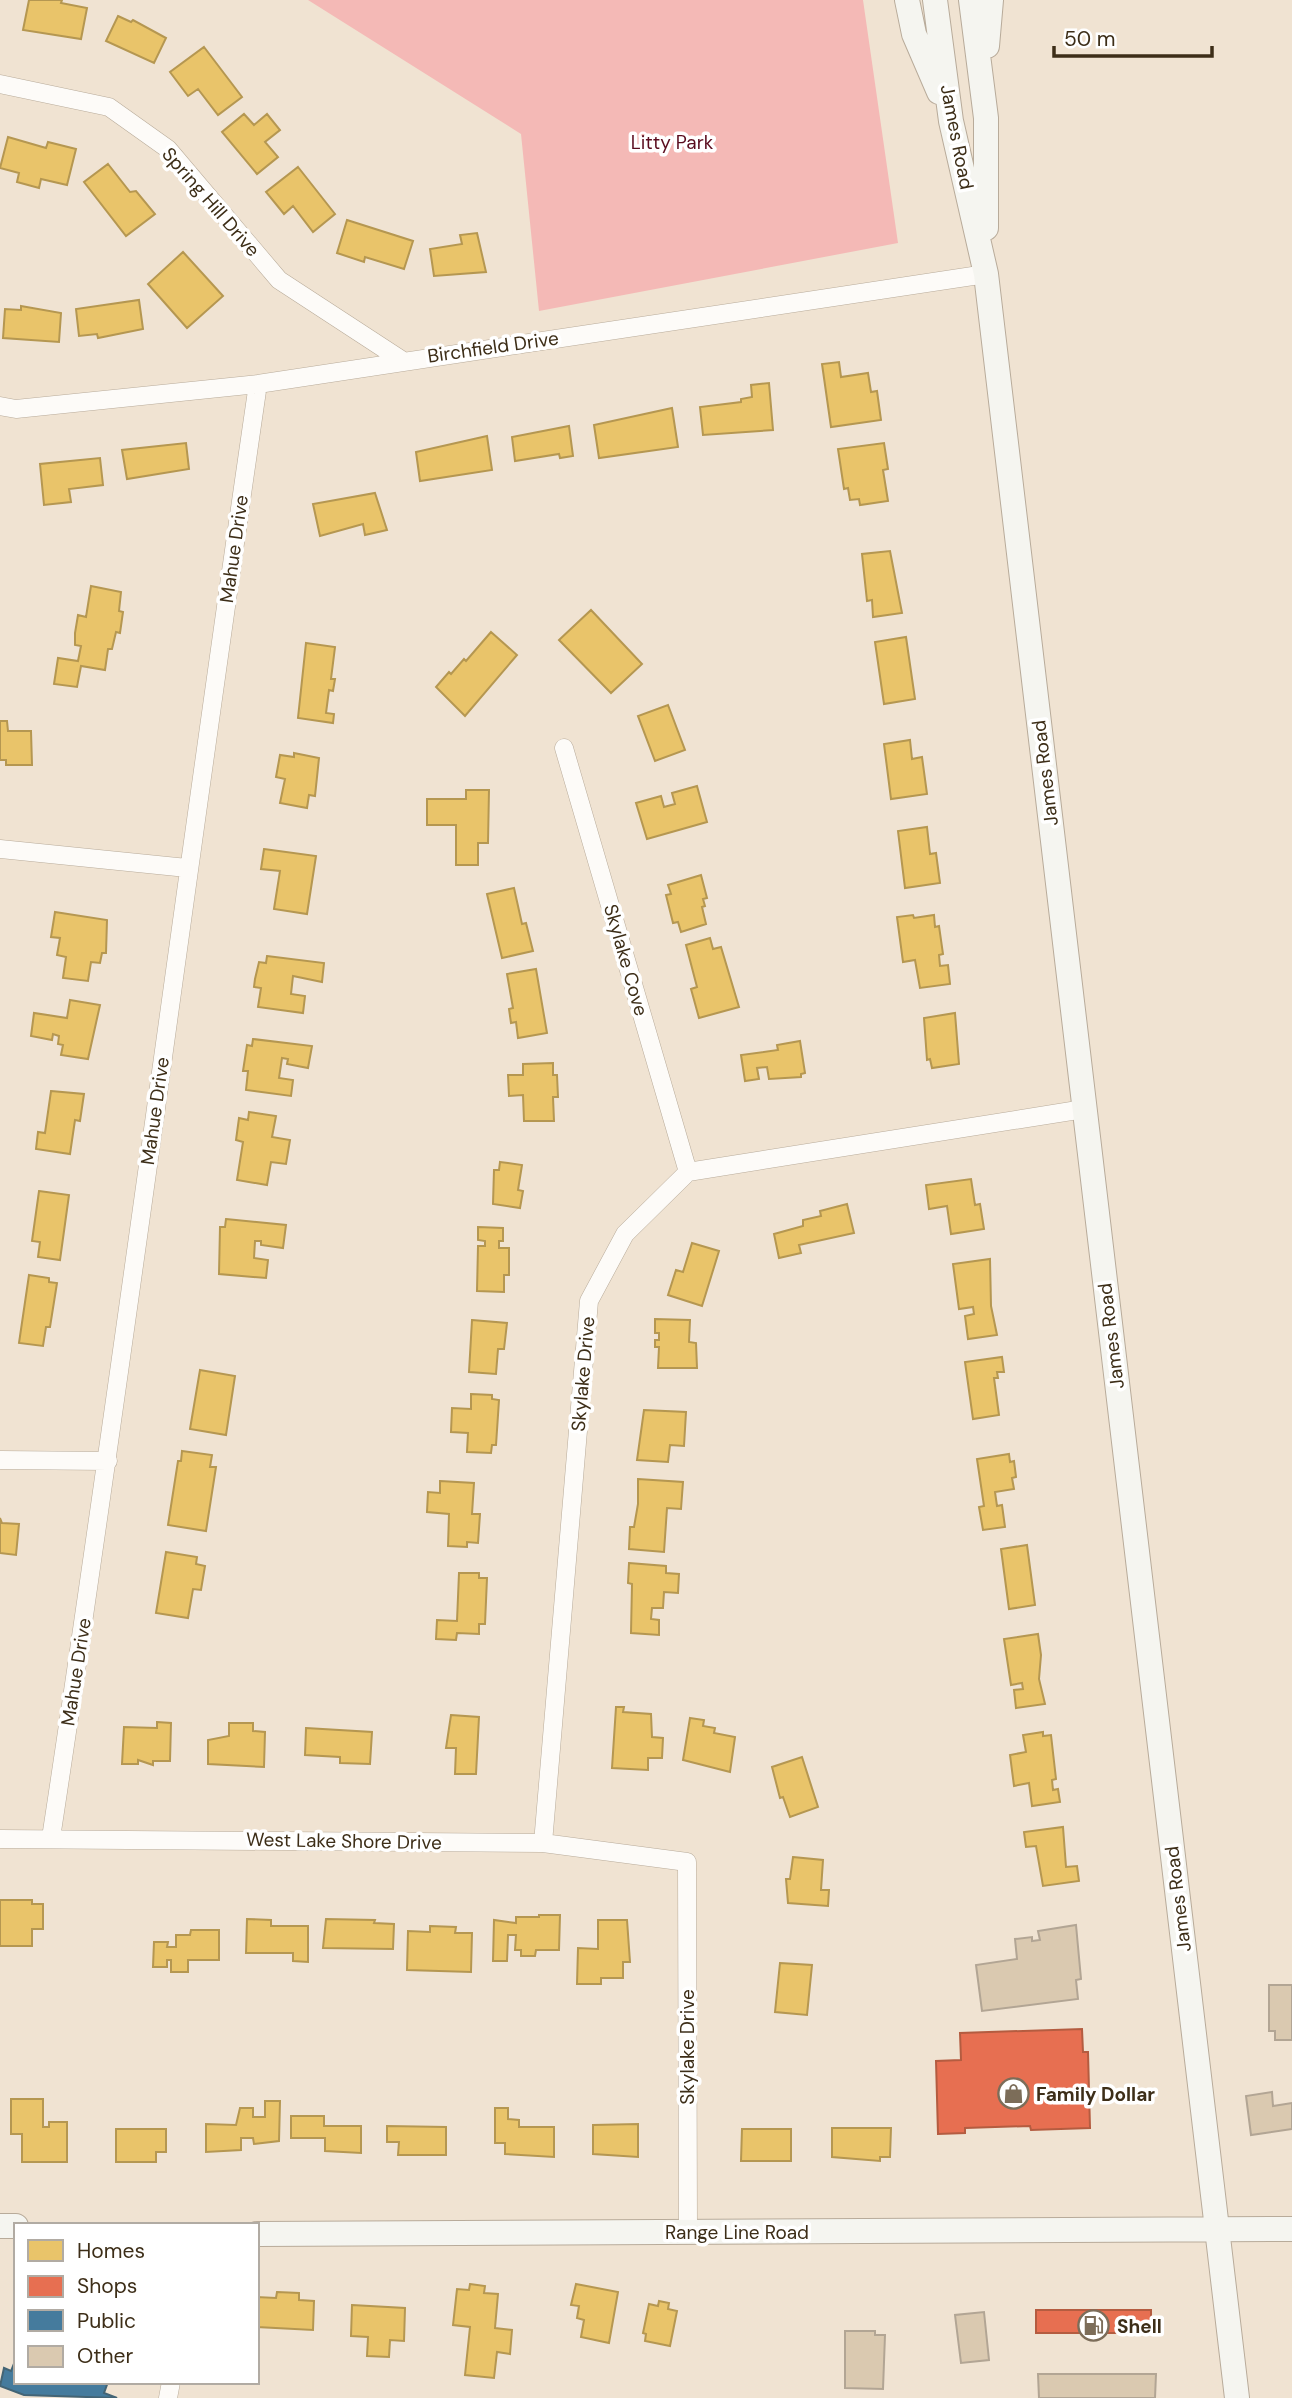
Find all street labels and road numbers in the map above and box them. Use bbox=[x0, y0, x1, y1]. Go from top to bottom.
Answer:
street label: James Road bbox=[935, 82, 979, 192]
street label: Spring Hill Drive bbox=[157, 142, 265, 262]
street label: Birchfield Drive bbox=[426, 325, 560, 369]
street label: Mahue Drive bbox=[214, 493, 254, 605]
street label: James Road bbox=[1026, 719, 1064, 827]
street label: Skylake Cove bbox=[598, 901, 654, 1019]
street label: Mahue Drive bbox=[135, 1055, 175, 1167]
street label: James Road bbox=[1092, 1282, 1130, 1390]
street label: Skylake Drive bbox=[566, 1315, 600, 1433]
street label: Mahue Drive bbox=[55, 1616, 97, 1728]
street label: West Lake Shore Drive bbox=[246, 1827, 442, 1855]
street label: James Road bbox=[1159, 1845, 1197, 1953]
street label: Skylake Drive bbox=[675, 1989, 700, 2105]
street label: Range Line Road bbox=[665, 2220, 809, 2245]

